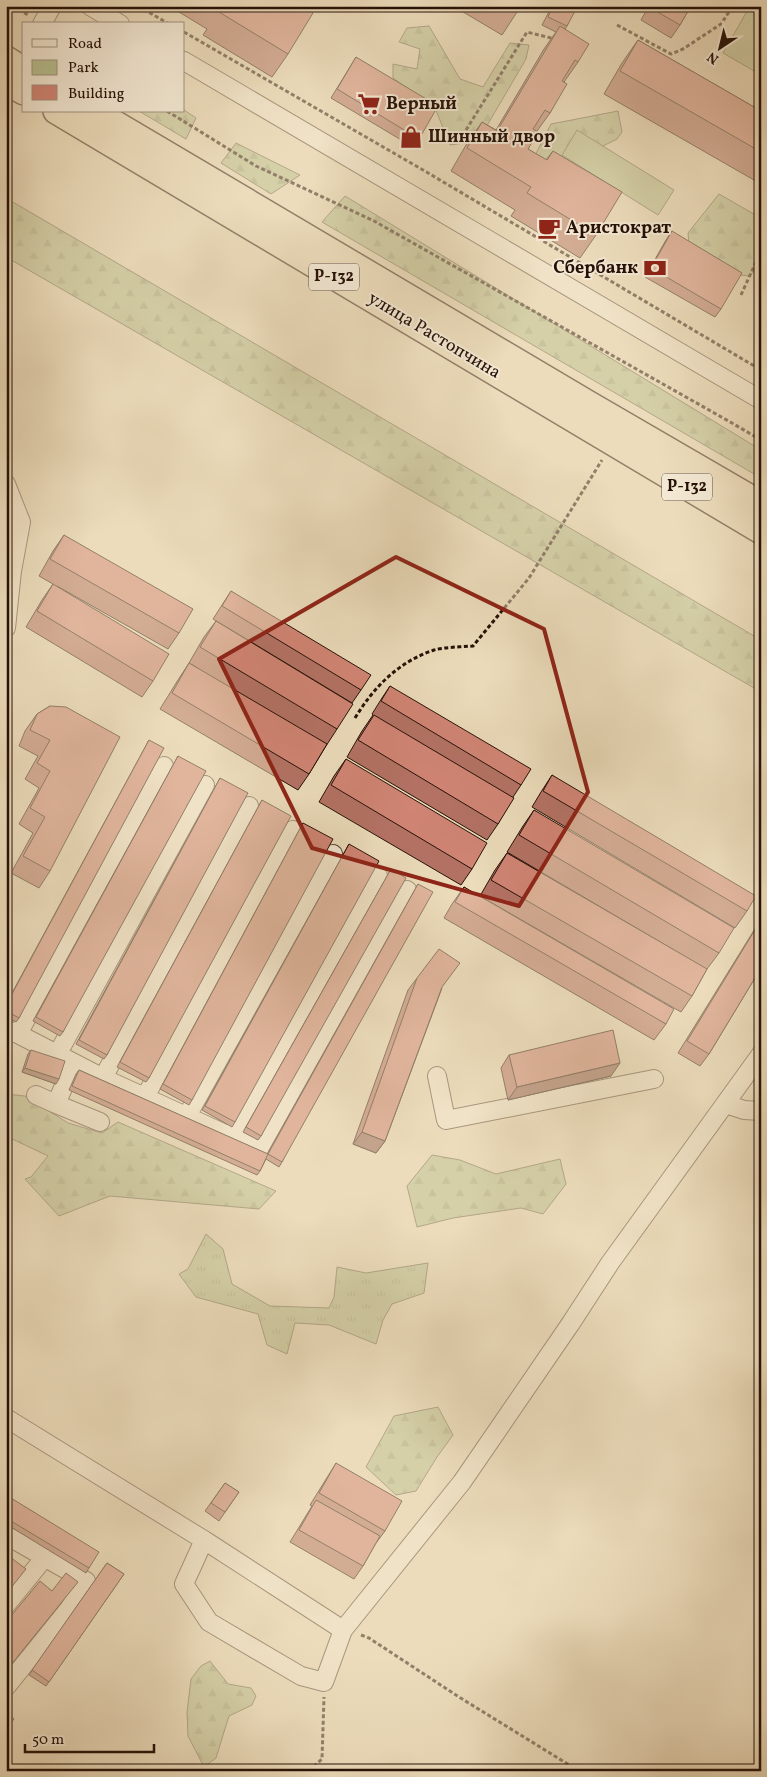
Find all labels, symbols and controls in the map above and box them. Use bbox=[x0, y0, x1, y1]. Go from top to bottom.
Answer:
legend bbox=[22, 22, 185, 112]
north arrow bbox=[694, 22, 744, 72]
text: Road bbox=[68, 34, 102, 55]
text: N bbox=[704, 47, 723, 68]
text: Park bbox=[68, 58, 99, 79]
text: Building bbox=[68, 84, 125, 105]
supermarket icon: Верный bbox=[356, 91, 382, 117]
place label: Верный bbox=[386, 92, 457, 117]
shop icon: Шинный двор bbox=[398, 124, 424, 150]
place label: Шинный двор bbox=[428, 125, 555, 150]
cafe icon: Аристократ bbox=[536, 215, 562, 241]
place label: Аристократ bbox=[566, 216, 671, 241]
bank icon: Сбербанк bbox=[642, 255, 668, 281]
place label: Сбербанк bbox=[553, 256, 638, 281]
road number: Р-132 bbox=[309, 264, 359, 290]
street label: улица Растопчина bbox=[363, 286, 505, 386]
road number: Р-132 bbox=[662, 474, 712, 501]
scale bar bbox=[25, 1722, 154, 1754]
text: 50 m bbox=[32, 1730, 64, 1751]

